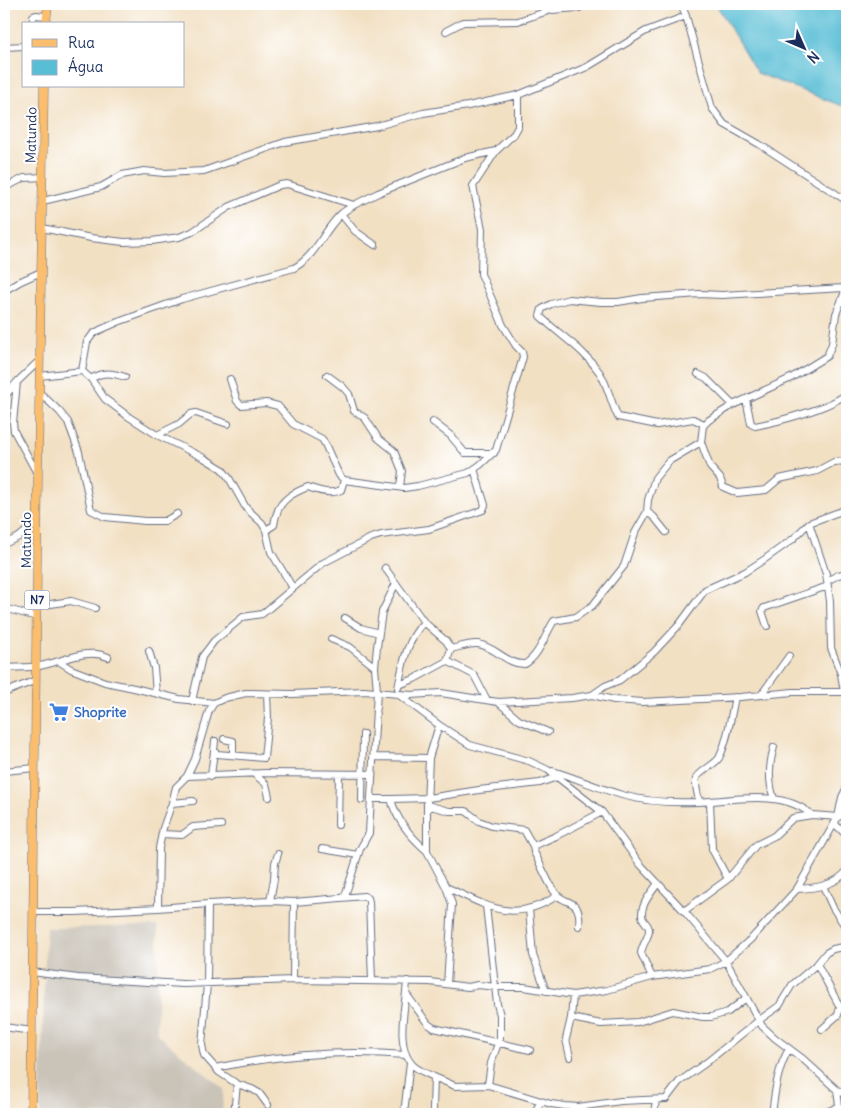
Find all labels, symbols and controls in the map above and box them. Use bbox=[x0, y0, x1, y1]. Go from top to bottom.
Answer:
legend bbox=[22, 22, 185, 88]
north arrow bbox=[778, 22, 828, 72]
text: Rua bbox=[68, 33, 95, 52]
text: N bbox=[803, 47, 823, 67]
text: Água bbox=[68, 57, 104, 76]
street label: Matundo bbox=[22, 107, 40, 163]
street label: Matundo bbox=[17, 512, 35, 568]
road number: N7 bbox=[24, 590, 50, 610]
supermarket icon: Shoprite bbox=[48, 701, 70, 723]
place label: Shoprite bbox=[74, 703, 127, 721]

